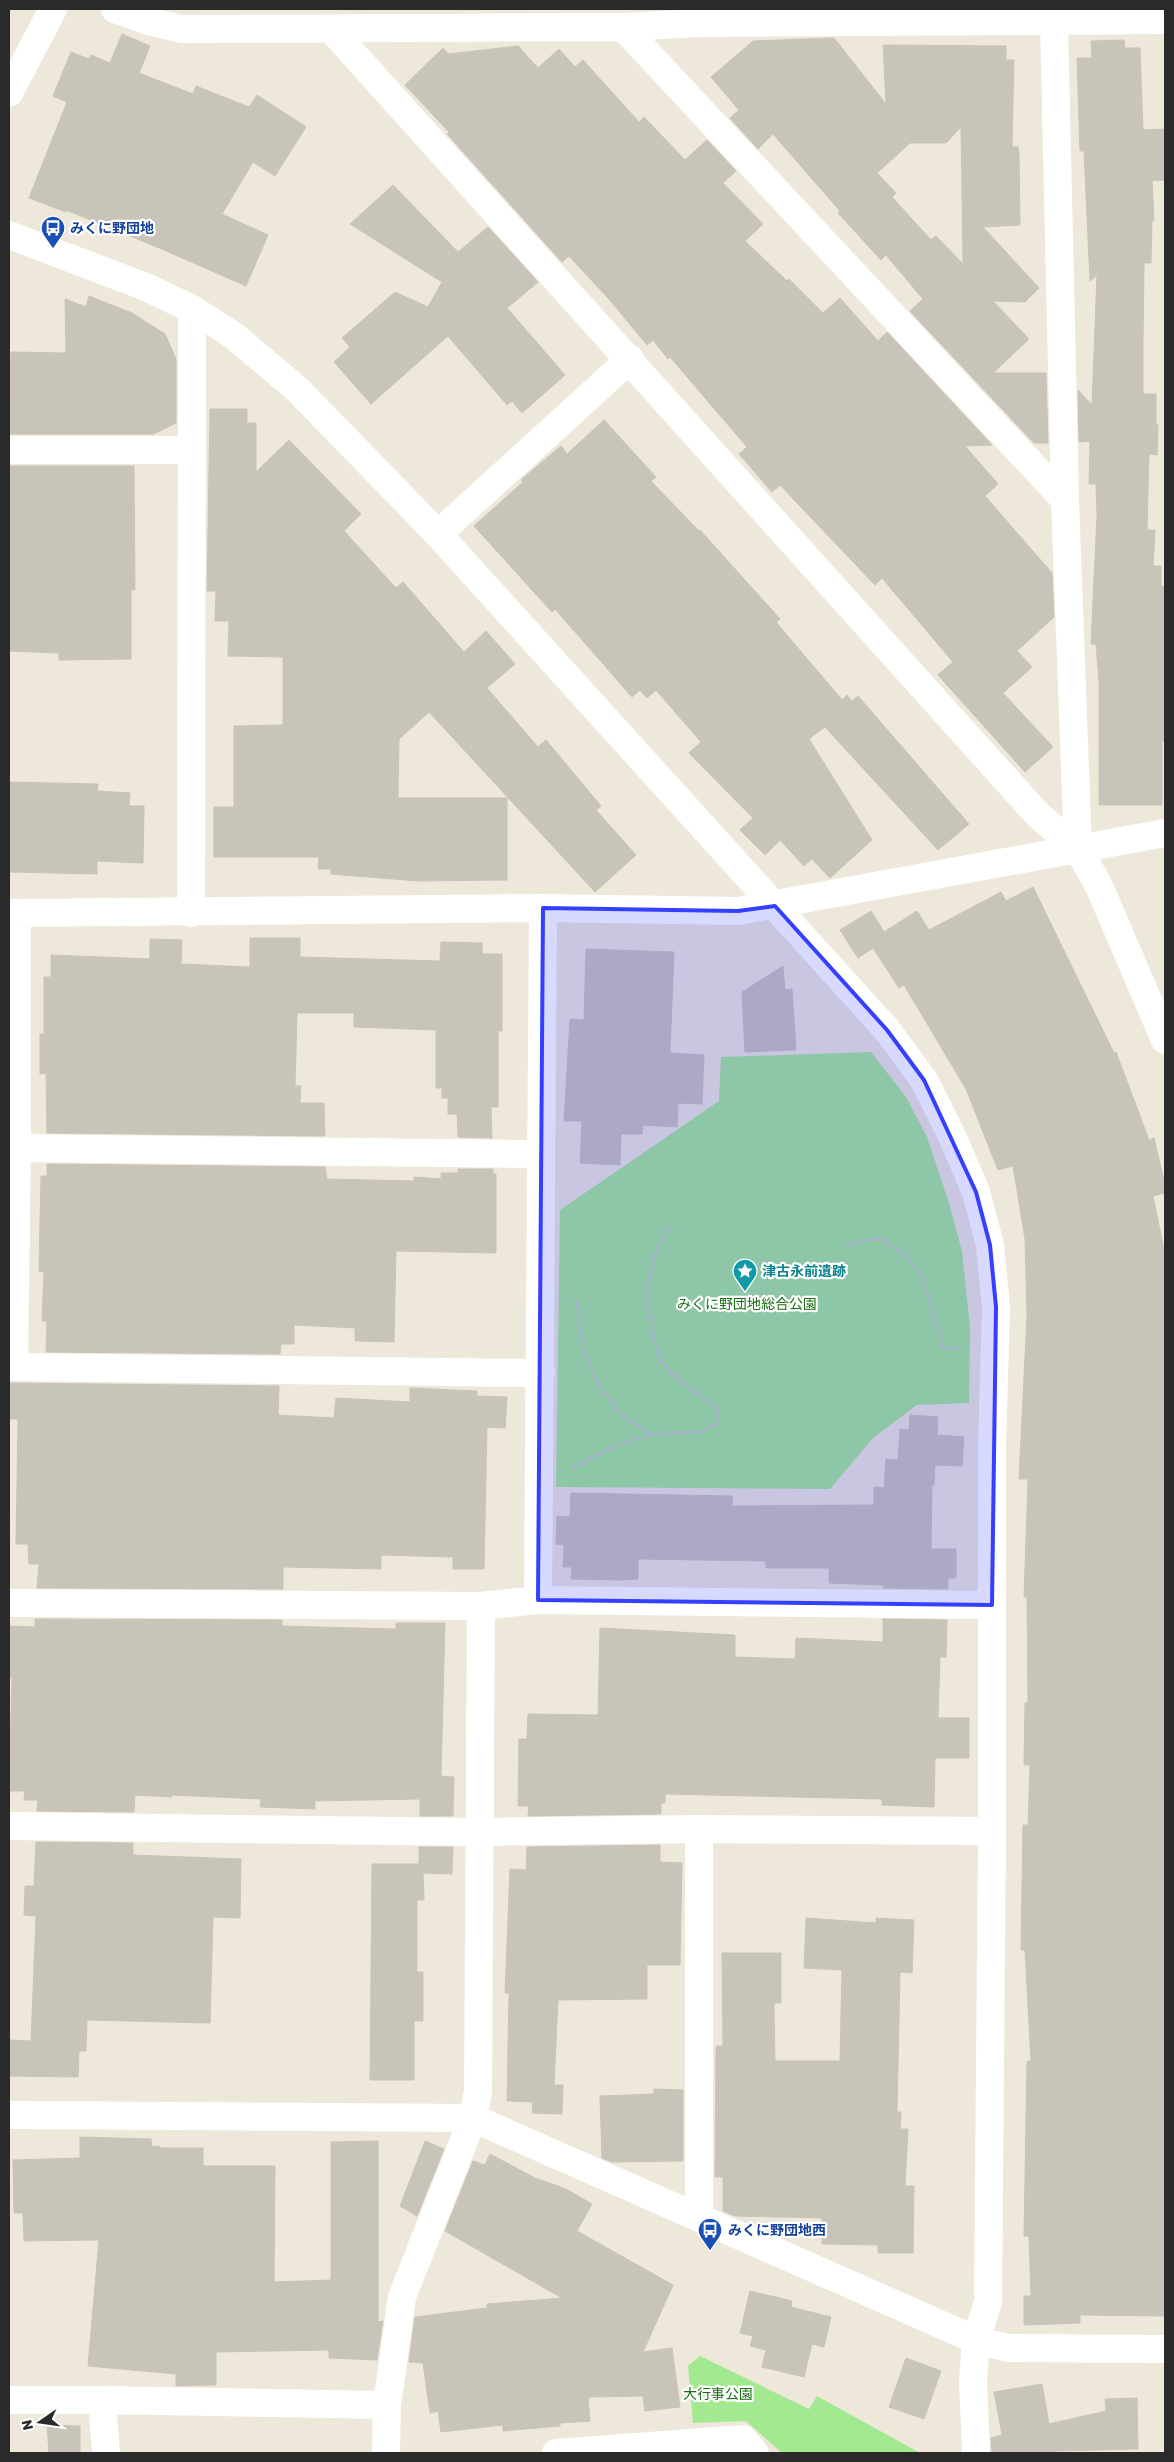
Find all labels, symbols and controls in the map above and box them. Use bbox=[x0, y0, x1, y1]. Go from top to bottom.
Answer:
bus stop icon: みくに野団地 bbox=[40, 215, 66, 249]
place label: みくに野団地 bbox=[70, 220, 154, 237]
place icon: 津古永前遺跡 bbox=[732, 1258, 758, 1292]
place label: 津古永前遺跡 bbox=[762, 1263, 846, 1280]
park label: みくに野団地総合公園 bbox=[677, 1296, 817, 1313]
bus stop icon: みくに野団地西 bbox=[697, 2217, 723, 2251]
place label: みくに野団地西 bbox=[728, 2222, 826, 2239]
park label: 大行事公園 bbox=[683, 2386, 753, 2403]
north arrow bbox=[15, 2397, 65, 2447]
text: N bbox=[18, 2418, 37, 2432]

